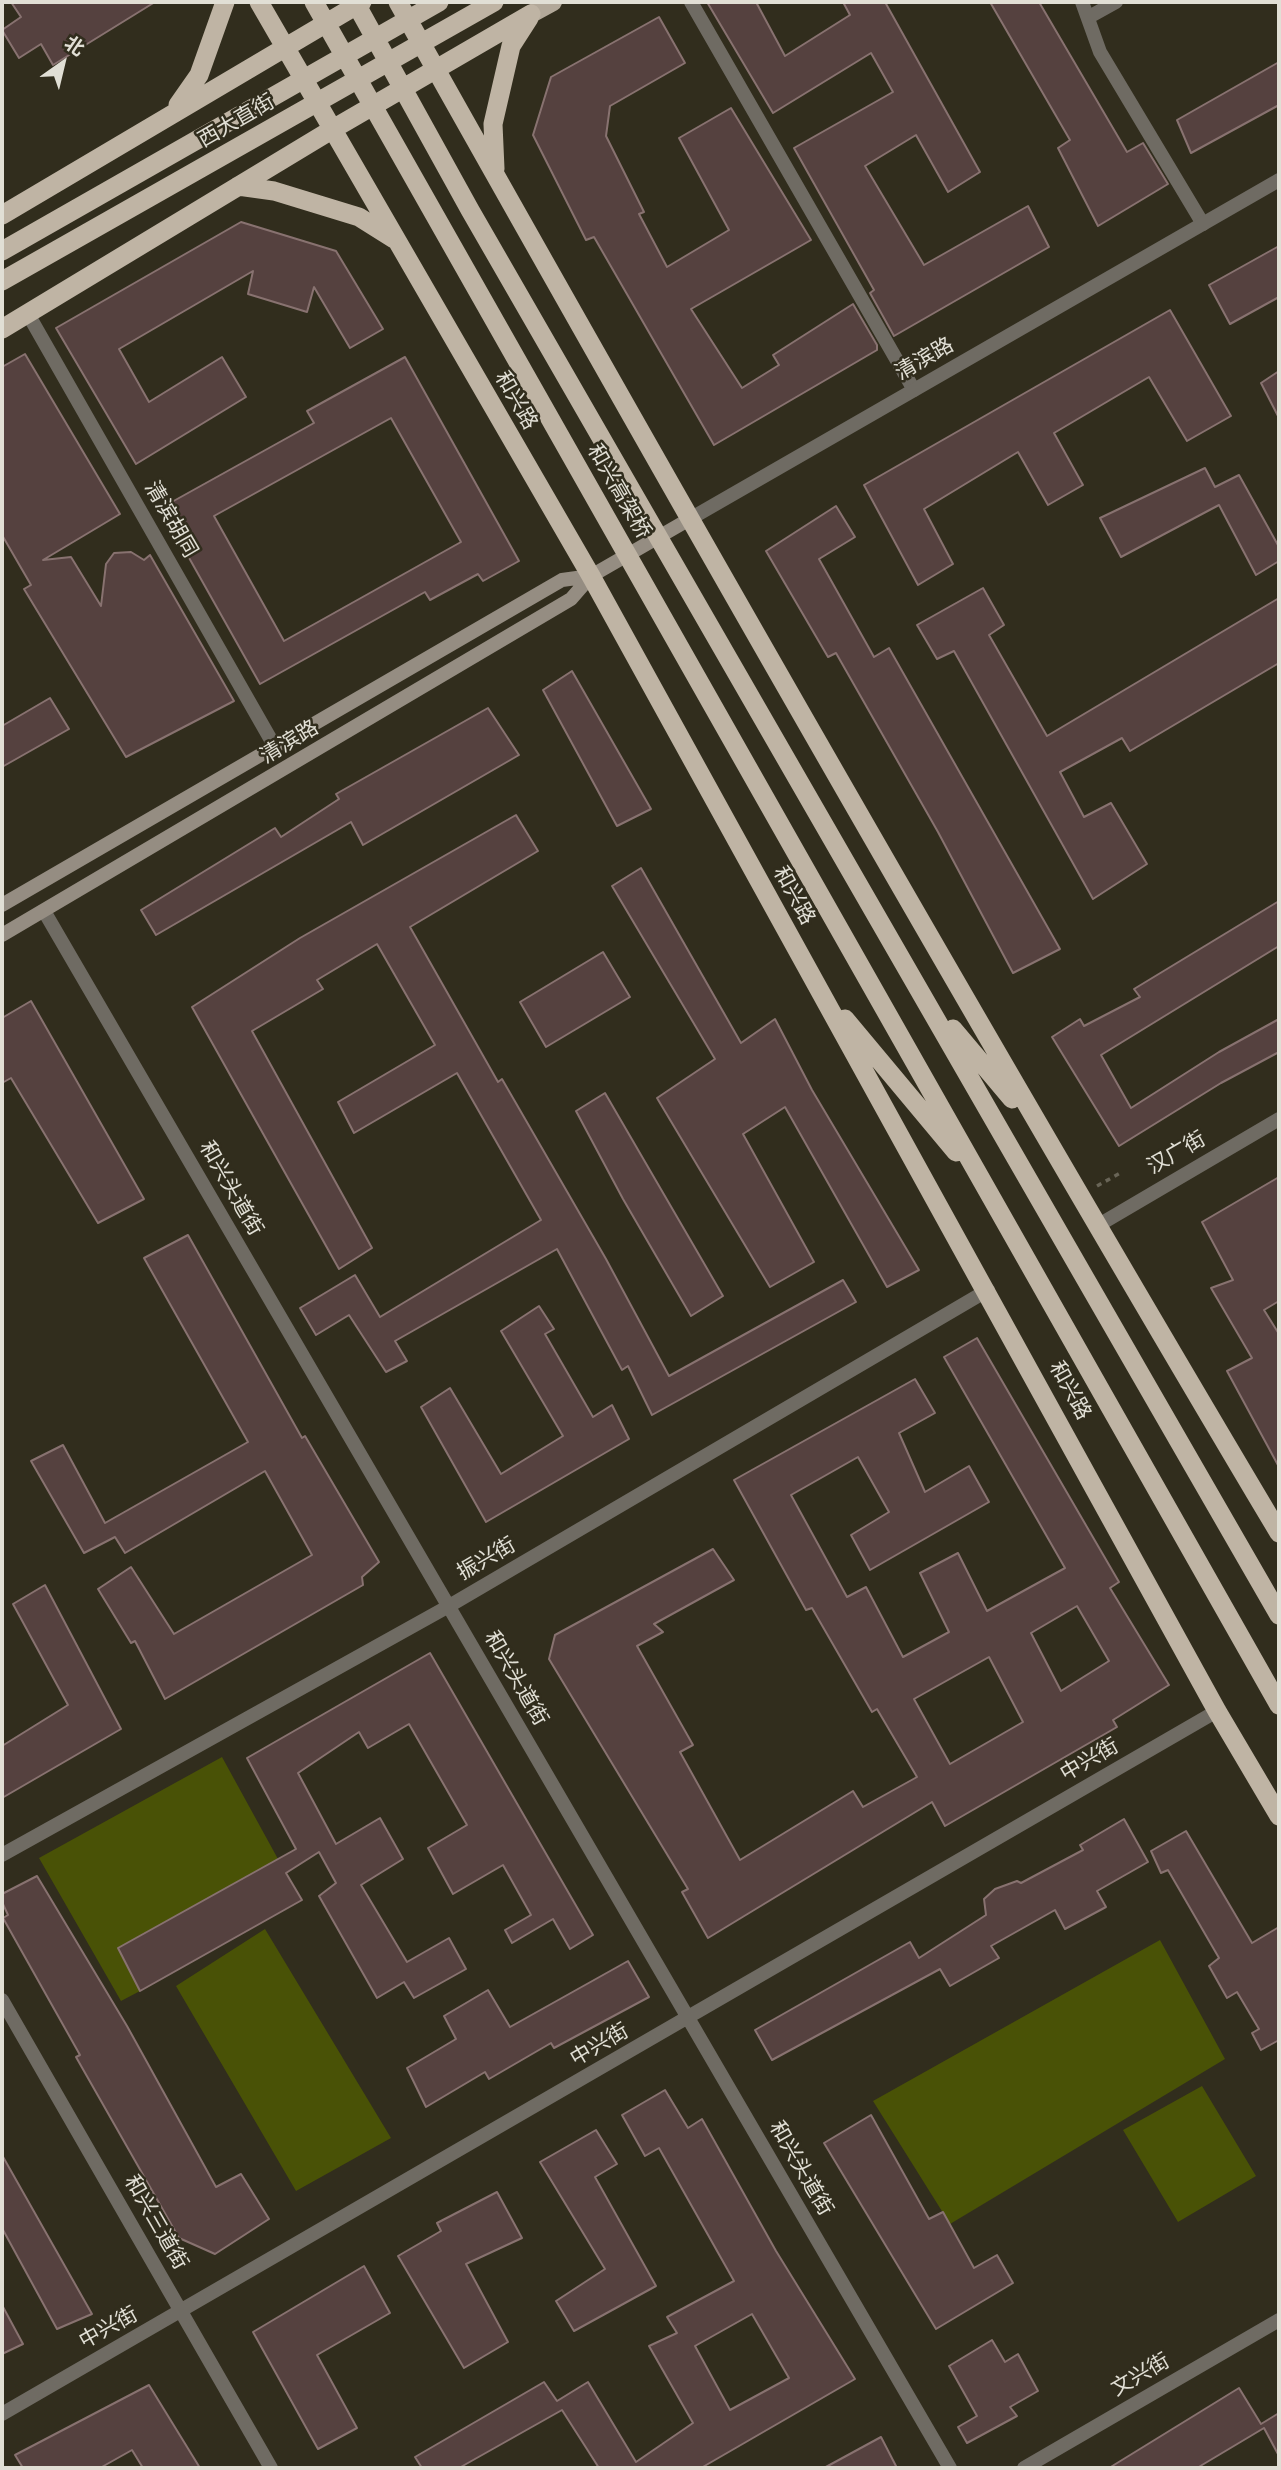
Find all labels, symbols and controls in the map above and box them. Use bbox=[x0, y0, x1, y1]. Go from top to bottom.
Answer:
north arrow bbox=[28, 28, 98, 98]
text: 北 bbox=[59, 28, 91, 63]
street label: 西大直街 bbox=[194, 90, 280, 154]
street label: 清滨路 bbox=[891, 333, 959, 387]
street label: 和兴路 bbox=[488, 367, 542, 435]
street label: 和兴高架桥 bbox=[581, 440, 655, 544]
street label: 清滨胡同 bbox=[138, 477, 202, 563]
street label: 清滨路 bbox=[257, 716, 323, 770]
street label: 和兴路 bbox=[767, 862, 819, 930]
street label: 汉广街 bbox=[1143, 1127, 1211, 1181]
street label: 和兴头道街 bbox=[193, 1137, 267, 1241]
street label: 和兴路 bbox=[1043, 1357, 1095, 1425]
street label: 振兴街 bbox=[453, 1533, 521, 1587]
street label: 和兴头道街 bbox=[478, 1627, 552, 1731]
street label: 中兴街 bbox=[1056, 1734, 1124, 1788]
street label: 中兴街 bbox=[566, 2019, 634, 2073]
street label: 和兴头道街 bbox=[763, 2117, 837, 2221]
street label: 和兴三道街 bbox=[118, 2171, 192, 2275]
street label: 中兴街 bbox=[75, 2303, 143, 2355]
street label: 文兴街 bbox=[1107, 2349, 1175, 2403]

